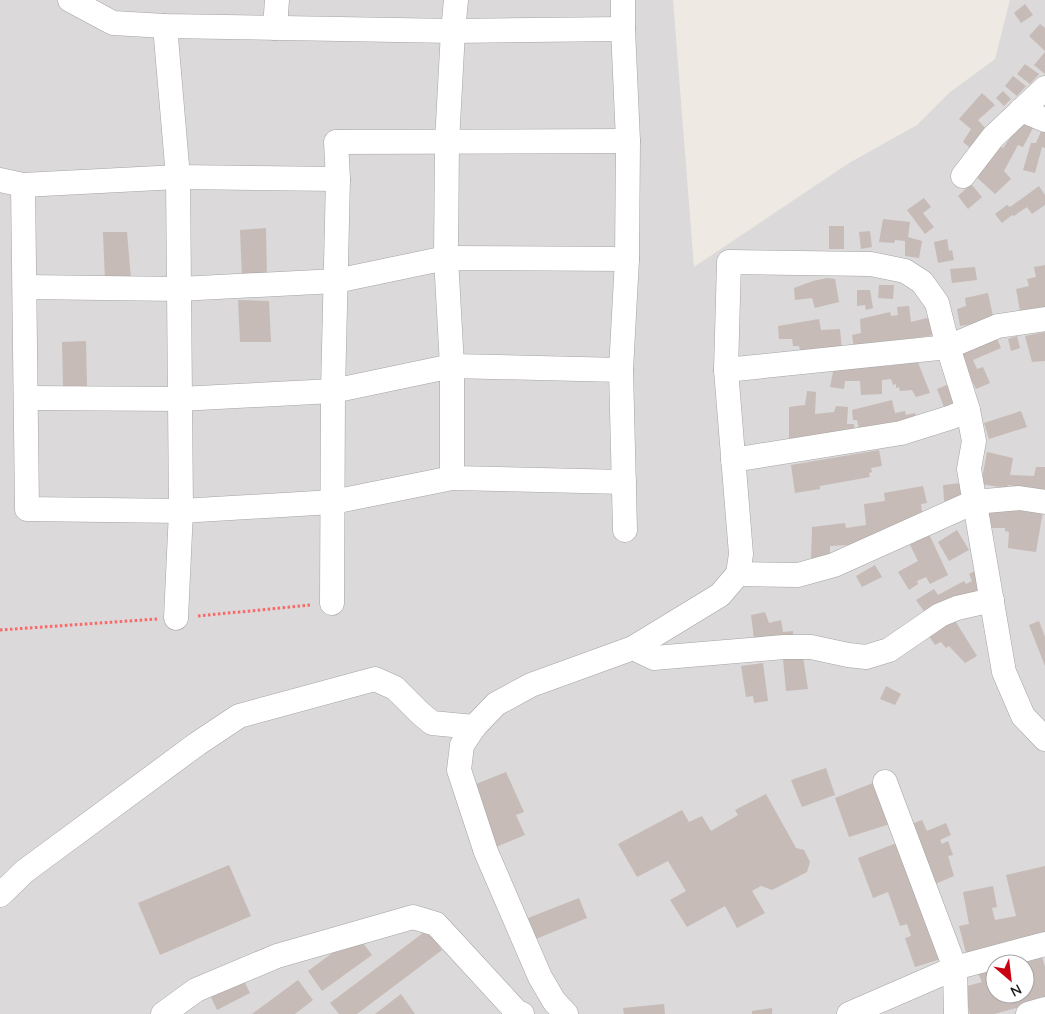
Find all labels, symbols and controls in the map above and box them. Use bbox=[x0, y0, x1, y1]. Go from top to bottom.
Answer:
north arrow bbox=[985, 954, 1035, 1004]
text: N bbox=[1007, 980, 1025, 1001]

